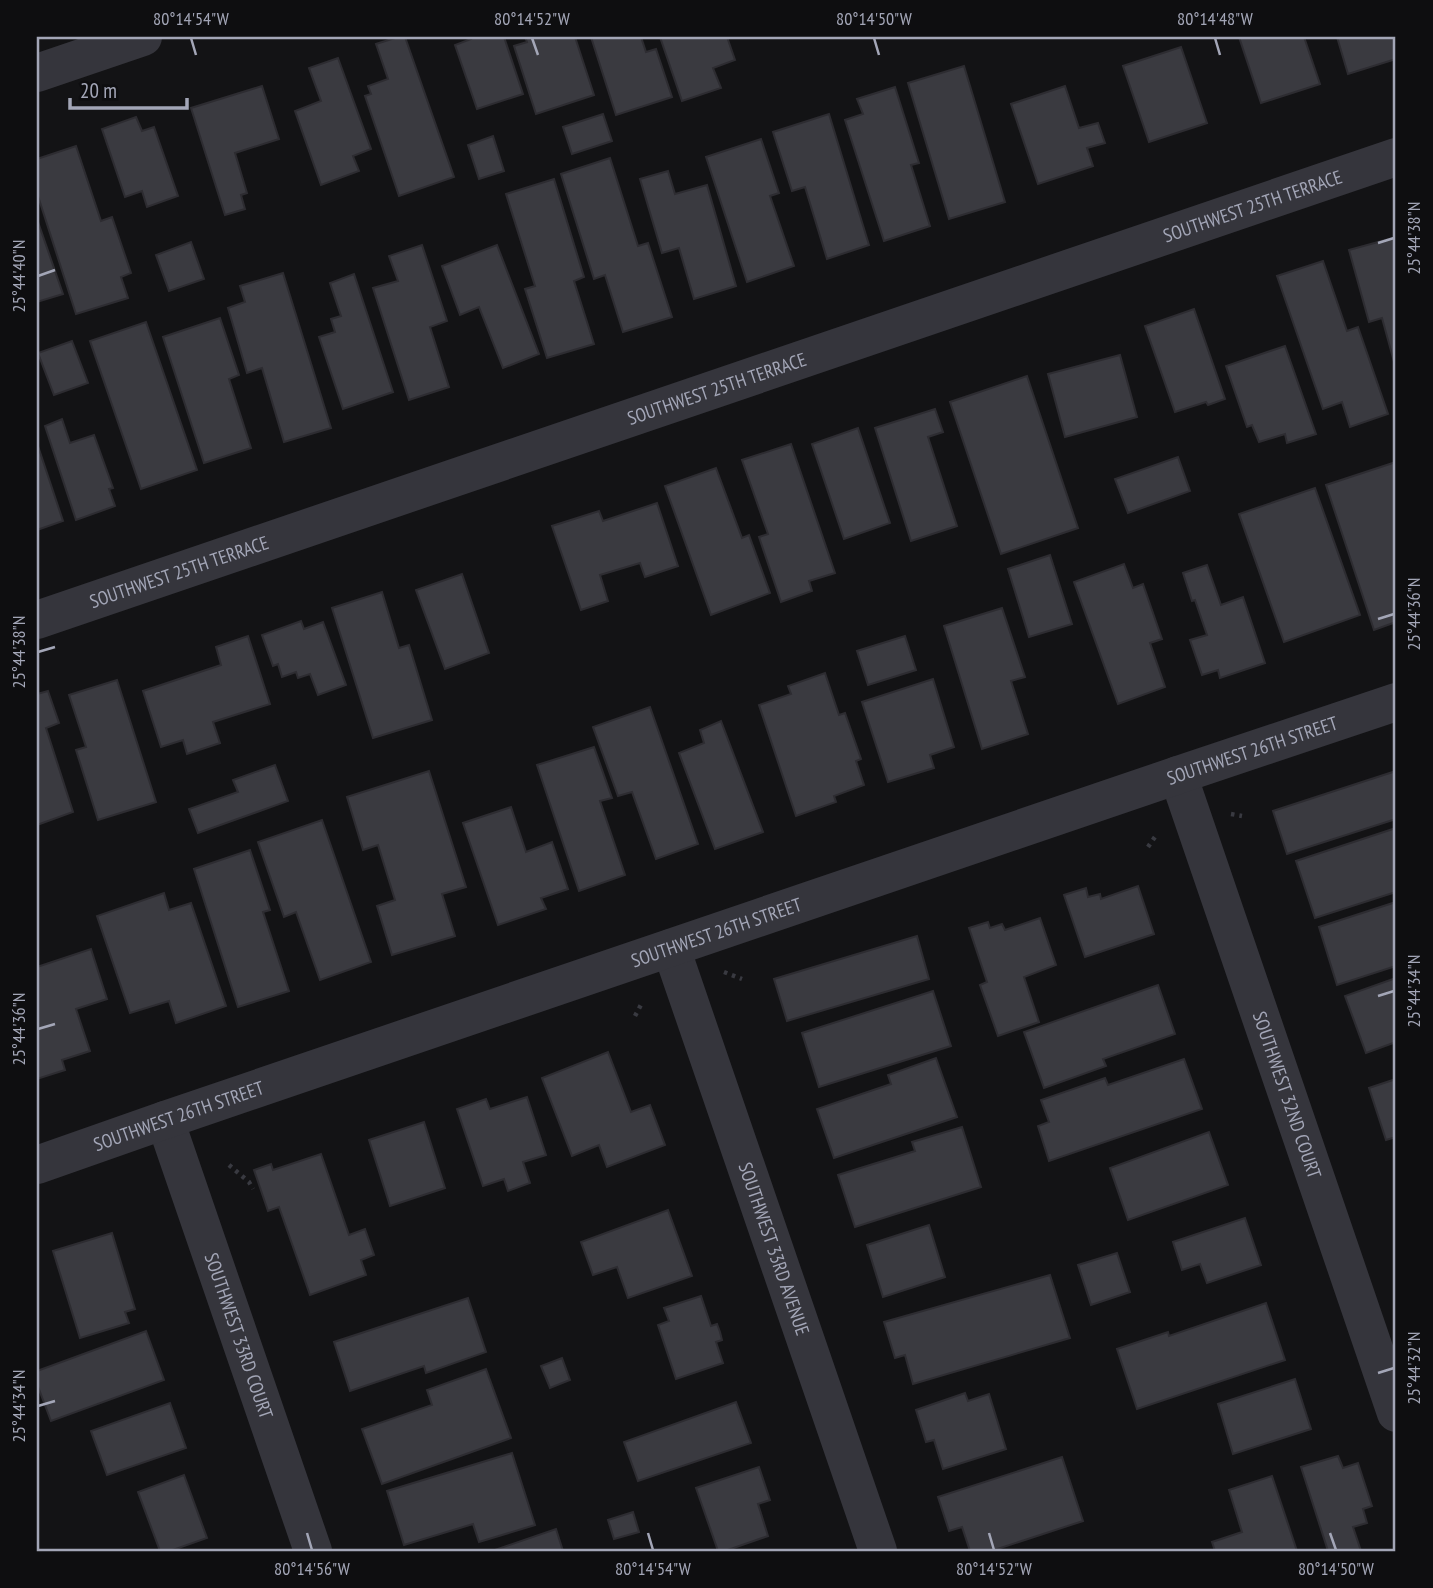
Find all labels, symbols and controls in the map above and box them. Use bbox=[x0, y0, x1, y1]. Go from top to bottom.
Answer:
text: 80°14'54"W bbox=[153, 7, 229, 30]
text: 80°14'52"W bbox=[494, 7, 570, 30]
text: 80°14'50"W bbox=[836, 7, 912, 30]
text: 80°14'48"W bbox=[1177, 7, 1253, 30]
scale bar bbox=[70, 66, 187, 110]
text: 20 m bbox=[80, 77, 117, 104]
street label: SOUTHWEST 25TH TERRACE bbox=[1160, 164, 1345, 248]
text: 25°44'38"N bbox=[1402, 202, 1425, 274]
text: 25°44'40"N bbox=[7, 240, 30, 312]
street label: SOUTHWEST 25TH TERRACE bbox=[624, 347, 809, 430]
street label: SOUTHWEST 25TH TERRACE bbox=[86, 530, 272, 613]
text: 25°44'36"N bbox=[1402, 578, 1425, 650]
text: 25°44'38"N bbox=[7, 616, 30, 688]
street label: SOUTHWEST 26TH STREET bbox=[1164, 710, 1341, 790]
street label: SOUTHWEST 26TH STREET bbox=[628, 892, 805, 972]
text: 25°44'34"N bbox=[1402, 955, 1425, 1027]
text: 25°44'36"N bbox=[7, 993, 30, 1065]
street label: SOUTHWEST 32ND COURT bbox=[1248, 1008, 1327, 1182]
street label: SOUTHWEST 26TH STREET bbox=[90, 1075, 267, 1156]
street label: SOUTHWEST 33RD AVENUE bbox=[733, 1159, 815, 1338]
street label: SOUTHWEST 33RD COURT bbox=[199, 1250, 279, 1422]
text: 25°44'32"N bbox=[1402, 1332, 1425, 1404]
text: 25°44'34"N bbox=[7, 1370, 30, 1442]
text: 80°14'56"W bbox=[274, 1557, 350, 1580]
text: 80°14'54"W bbox=[615, 1557, 691, 1580]
text: 80°14'52"W bbox=[956, 1557, 1032, 1580]
text: 80°14'50"W bbox=[1298, 1557, 1374, 1580]

